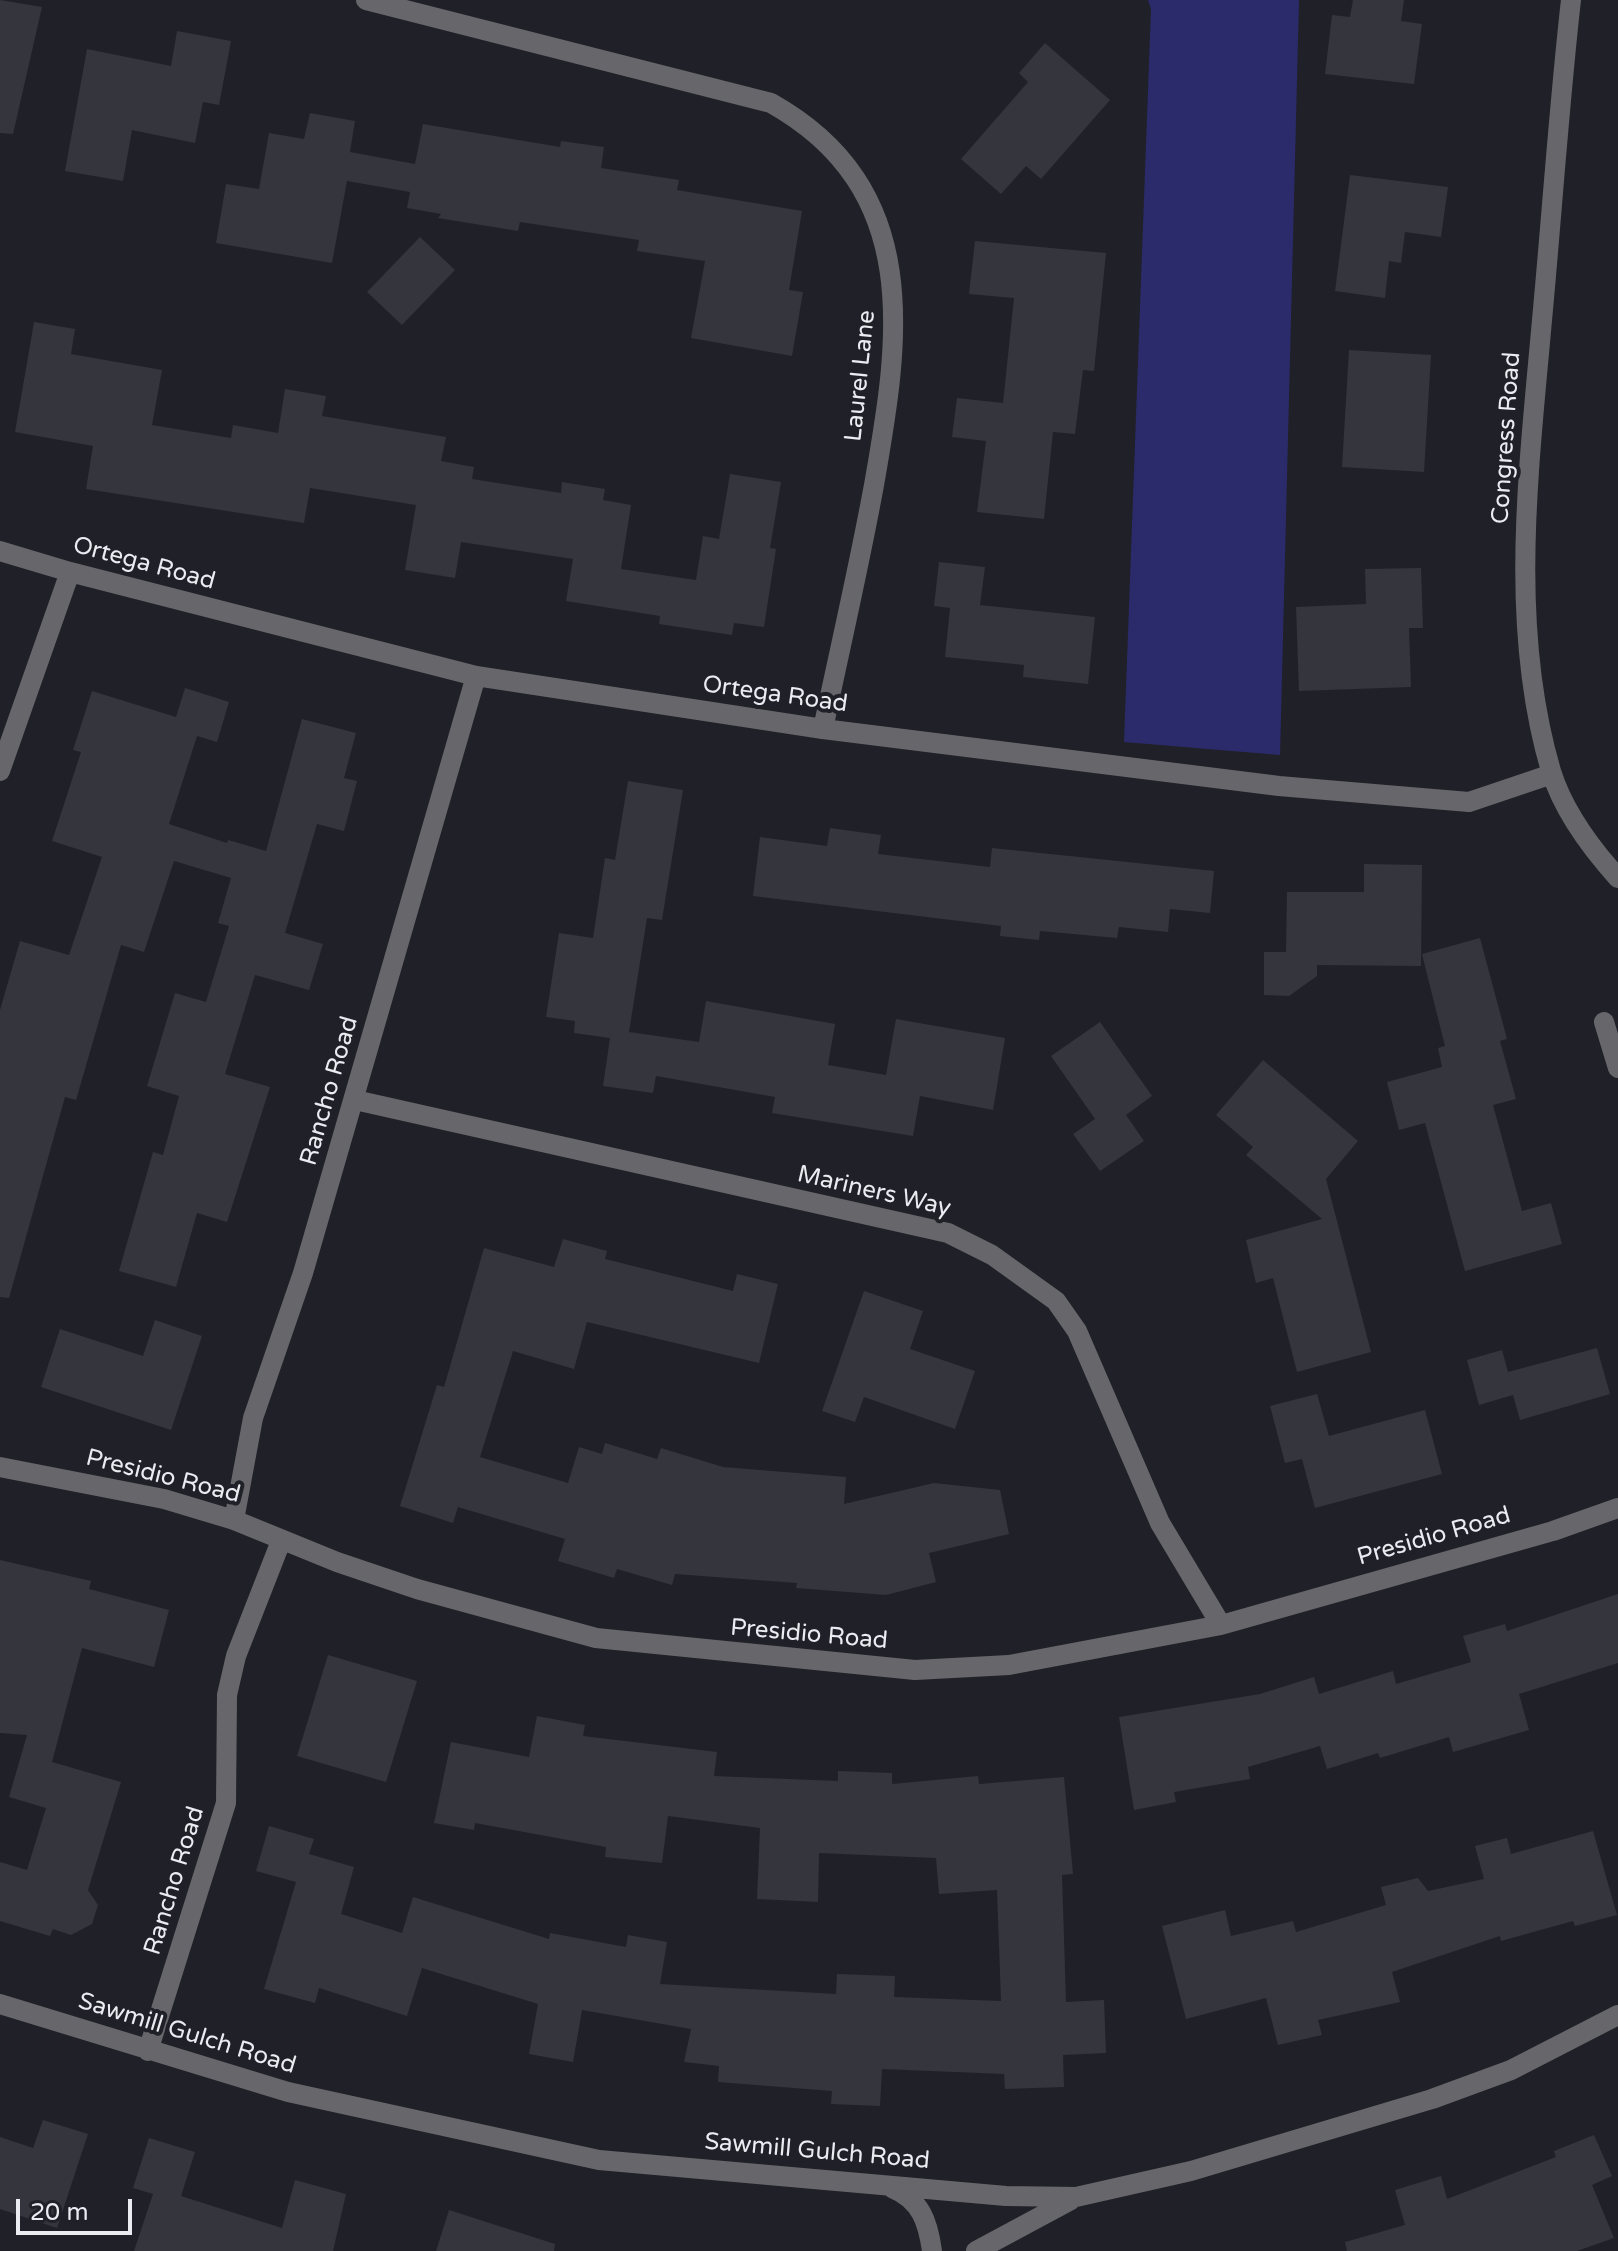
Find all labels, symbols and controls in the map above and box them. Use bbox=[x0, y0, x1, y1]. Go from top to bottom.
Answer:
street label: Laurel Lane bbox=[840, 309, 882, 443]
street label: Congress Road bbox=[1487, 351, 1527, 525]
street label: Ortega Road bbox=[70, 531, 218, 597]
street label: Ortega Road bbox=[701, 671, 849, 719]
street label: Rancho Road bbox=[295, 1013, 365, 1169]
street label: Mariners Way bbox=[795, 1160, 953, 1224]
street label: Presidio Road bbox=[83, 1444, 243, 1510]
street label: Presidio Road bbox=[1354, 1501, 1514, 1573]
street label: Presidio Road bbox=[729, 1614, 889, 1656]
street label: Rancho Road bbox=[139, 1803, 211, 1959]
street label: Sawmill Gulch Road bbox=[75, 1987, 299, 2081]
street label: Sawmill Gulch Road bbox=[703, 2128, 931, 2176]
scale bar bbox=[20, 2183, 136, 2233]
text: 20 m bbox=[30, 2198, 88, 2227]

